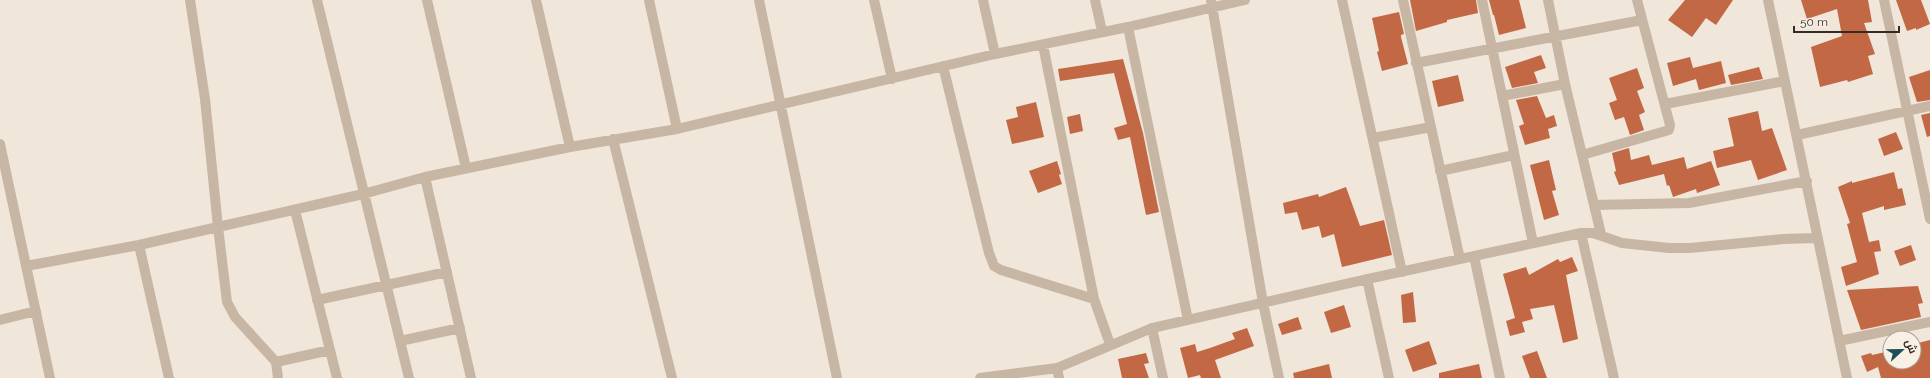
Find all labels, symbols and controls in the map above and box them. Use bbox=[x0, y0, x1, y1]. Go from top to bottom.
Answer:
scale bar bbox=[1794, 8, 1899, 34]
text: 50 m bbox=[1800, 15, 1828, 29]
north arrow bbox=[1882, 330, 1922, 370]
text: ش bbox=[1902, 337, 1919, 355]

